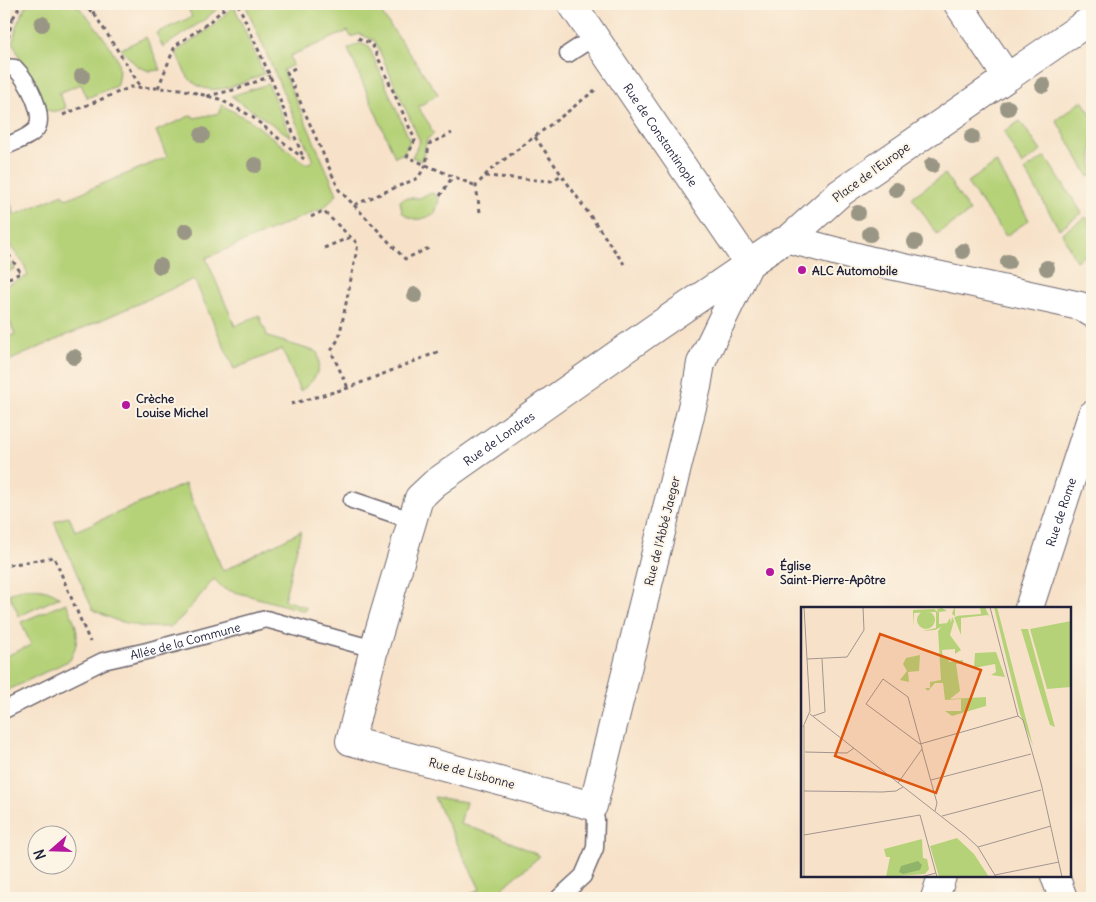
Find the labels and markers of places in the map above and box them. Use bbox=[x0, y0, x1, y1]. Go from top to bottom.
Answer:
place label: ALC Automobile bbox=[812, 263, 898, 278]
marker: ALC Automobile bbox=[796, 264, 808, 276]
place label: Crèche Louise Michel bbox=[136, 391, 208, 420]
marker: Crèche Louise Michel bbox=[120, 399, 132, 411]
place label: Église Saint-Pierre-Apôtre bbox=[780, 558, 886, 588]
marker: Église Saint-Pierre-Apôtre bbox=[764, 566, 776, 578]

